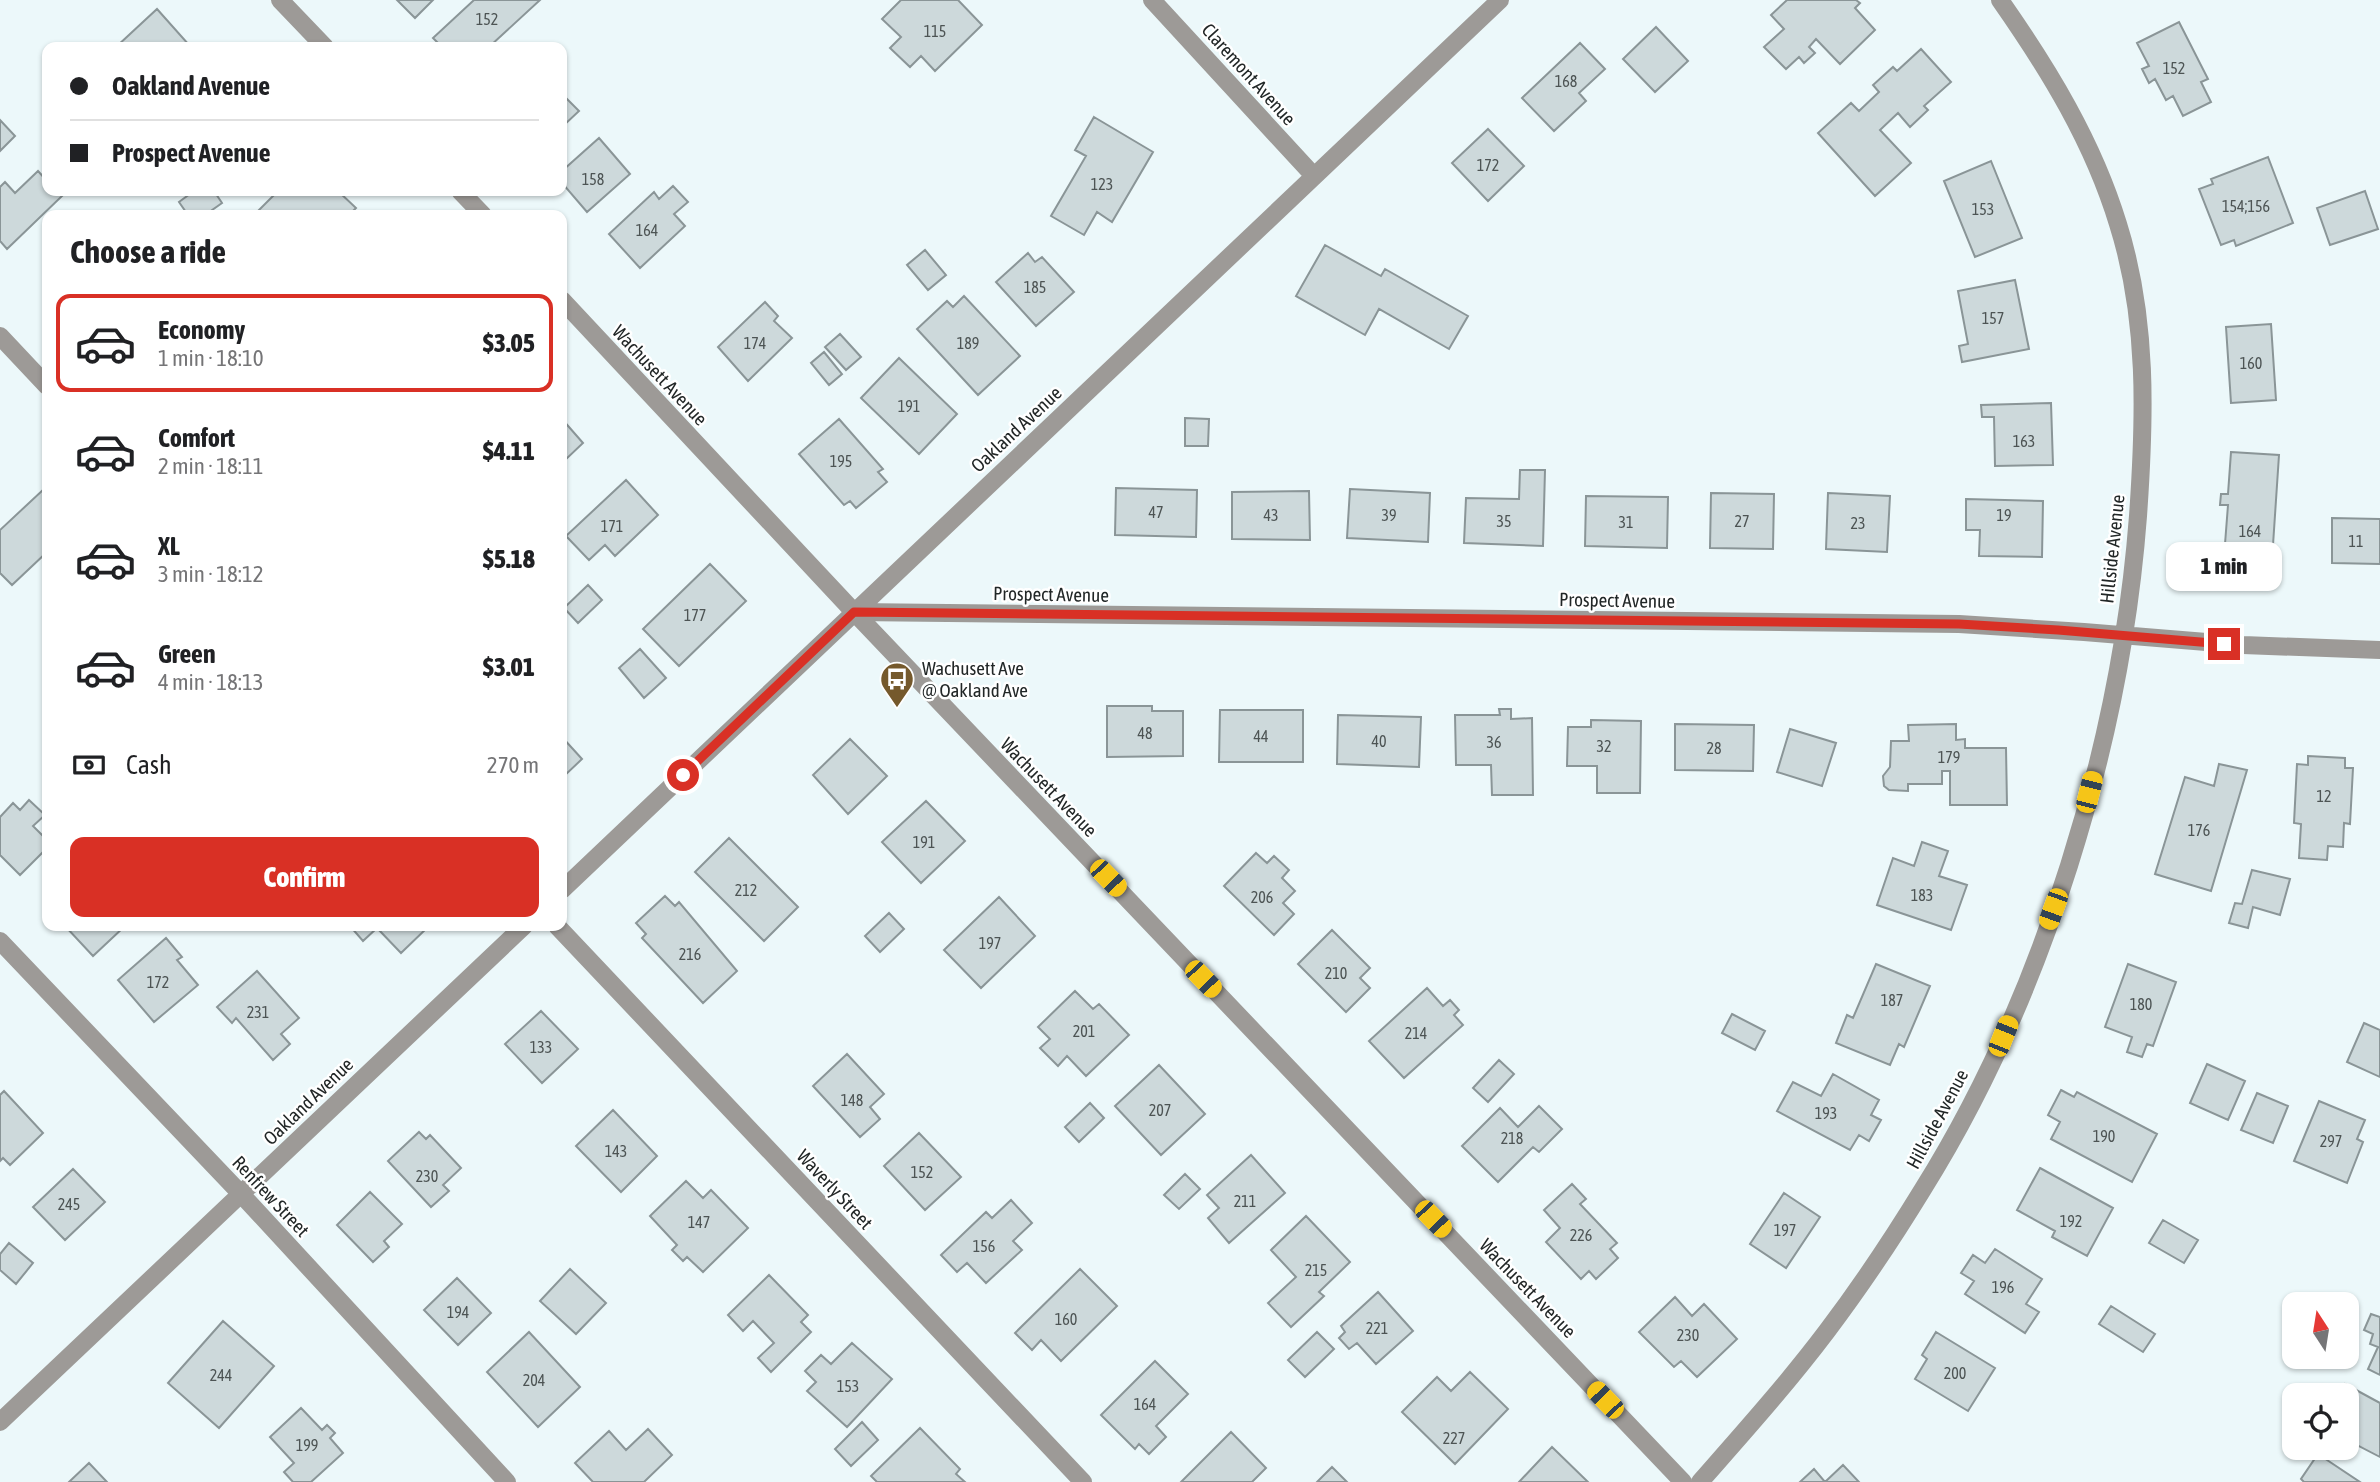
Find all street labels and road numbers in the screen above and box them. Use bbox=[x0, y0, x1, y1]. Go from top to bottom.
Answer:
street label: Claremont Avenue bbox=[1198, 19, 1300, 129]
street label: Wachusett Avenue bbox=[608, 320, 712, 430]
street label: Oakland Avenue bbox=[966, 382, 1066, 476]
street label: Hillside Avenue bbox=[2095, 493, 2129, 605]
street label: Prospect Avenue bbox=[993, 582, 1109, 606]
street label: Prospect Avenue bbox=[1559, 588, 1675, 612]
street label: Wachusett Avenue bbox=[996, 733, 1102, 841]
street label: Oakland Avenue bbox=[259, 1053, 357, 1149]
street label: Hillside Avenue bbox=[1902, 1066, 1972, 1172]
street label: Waverly Street bbox=[793, 1145, 877, 1233]
street label: Renfrew Street bbox=[228, 1151, 314, 1241]
street label: Wachusett Avenue bbox=[1475, 1234, 1581, 1342]

